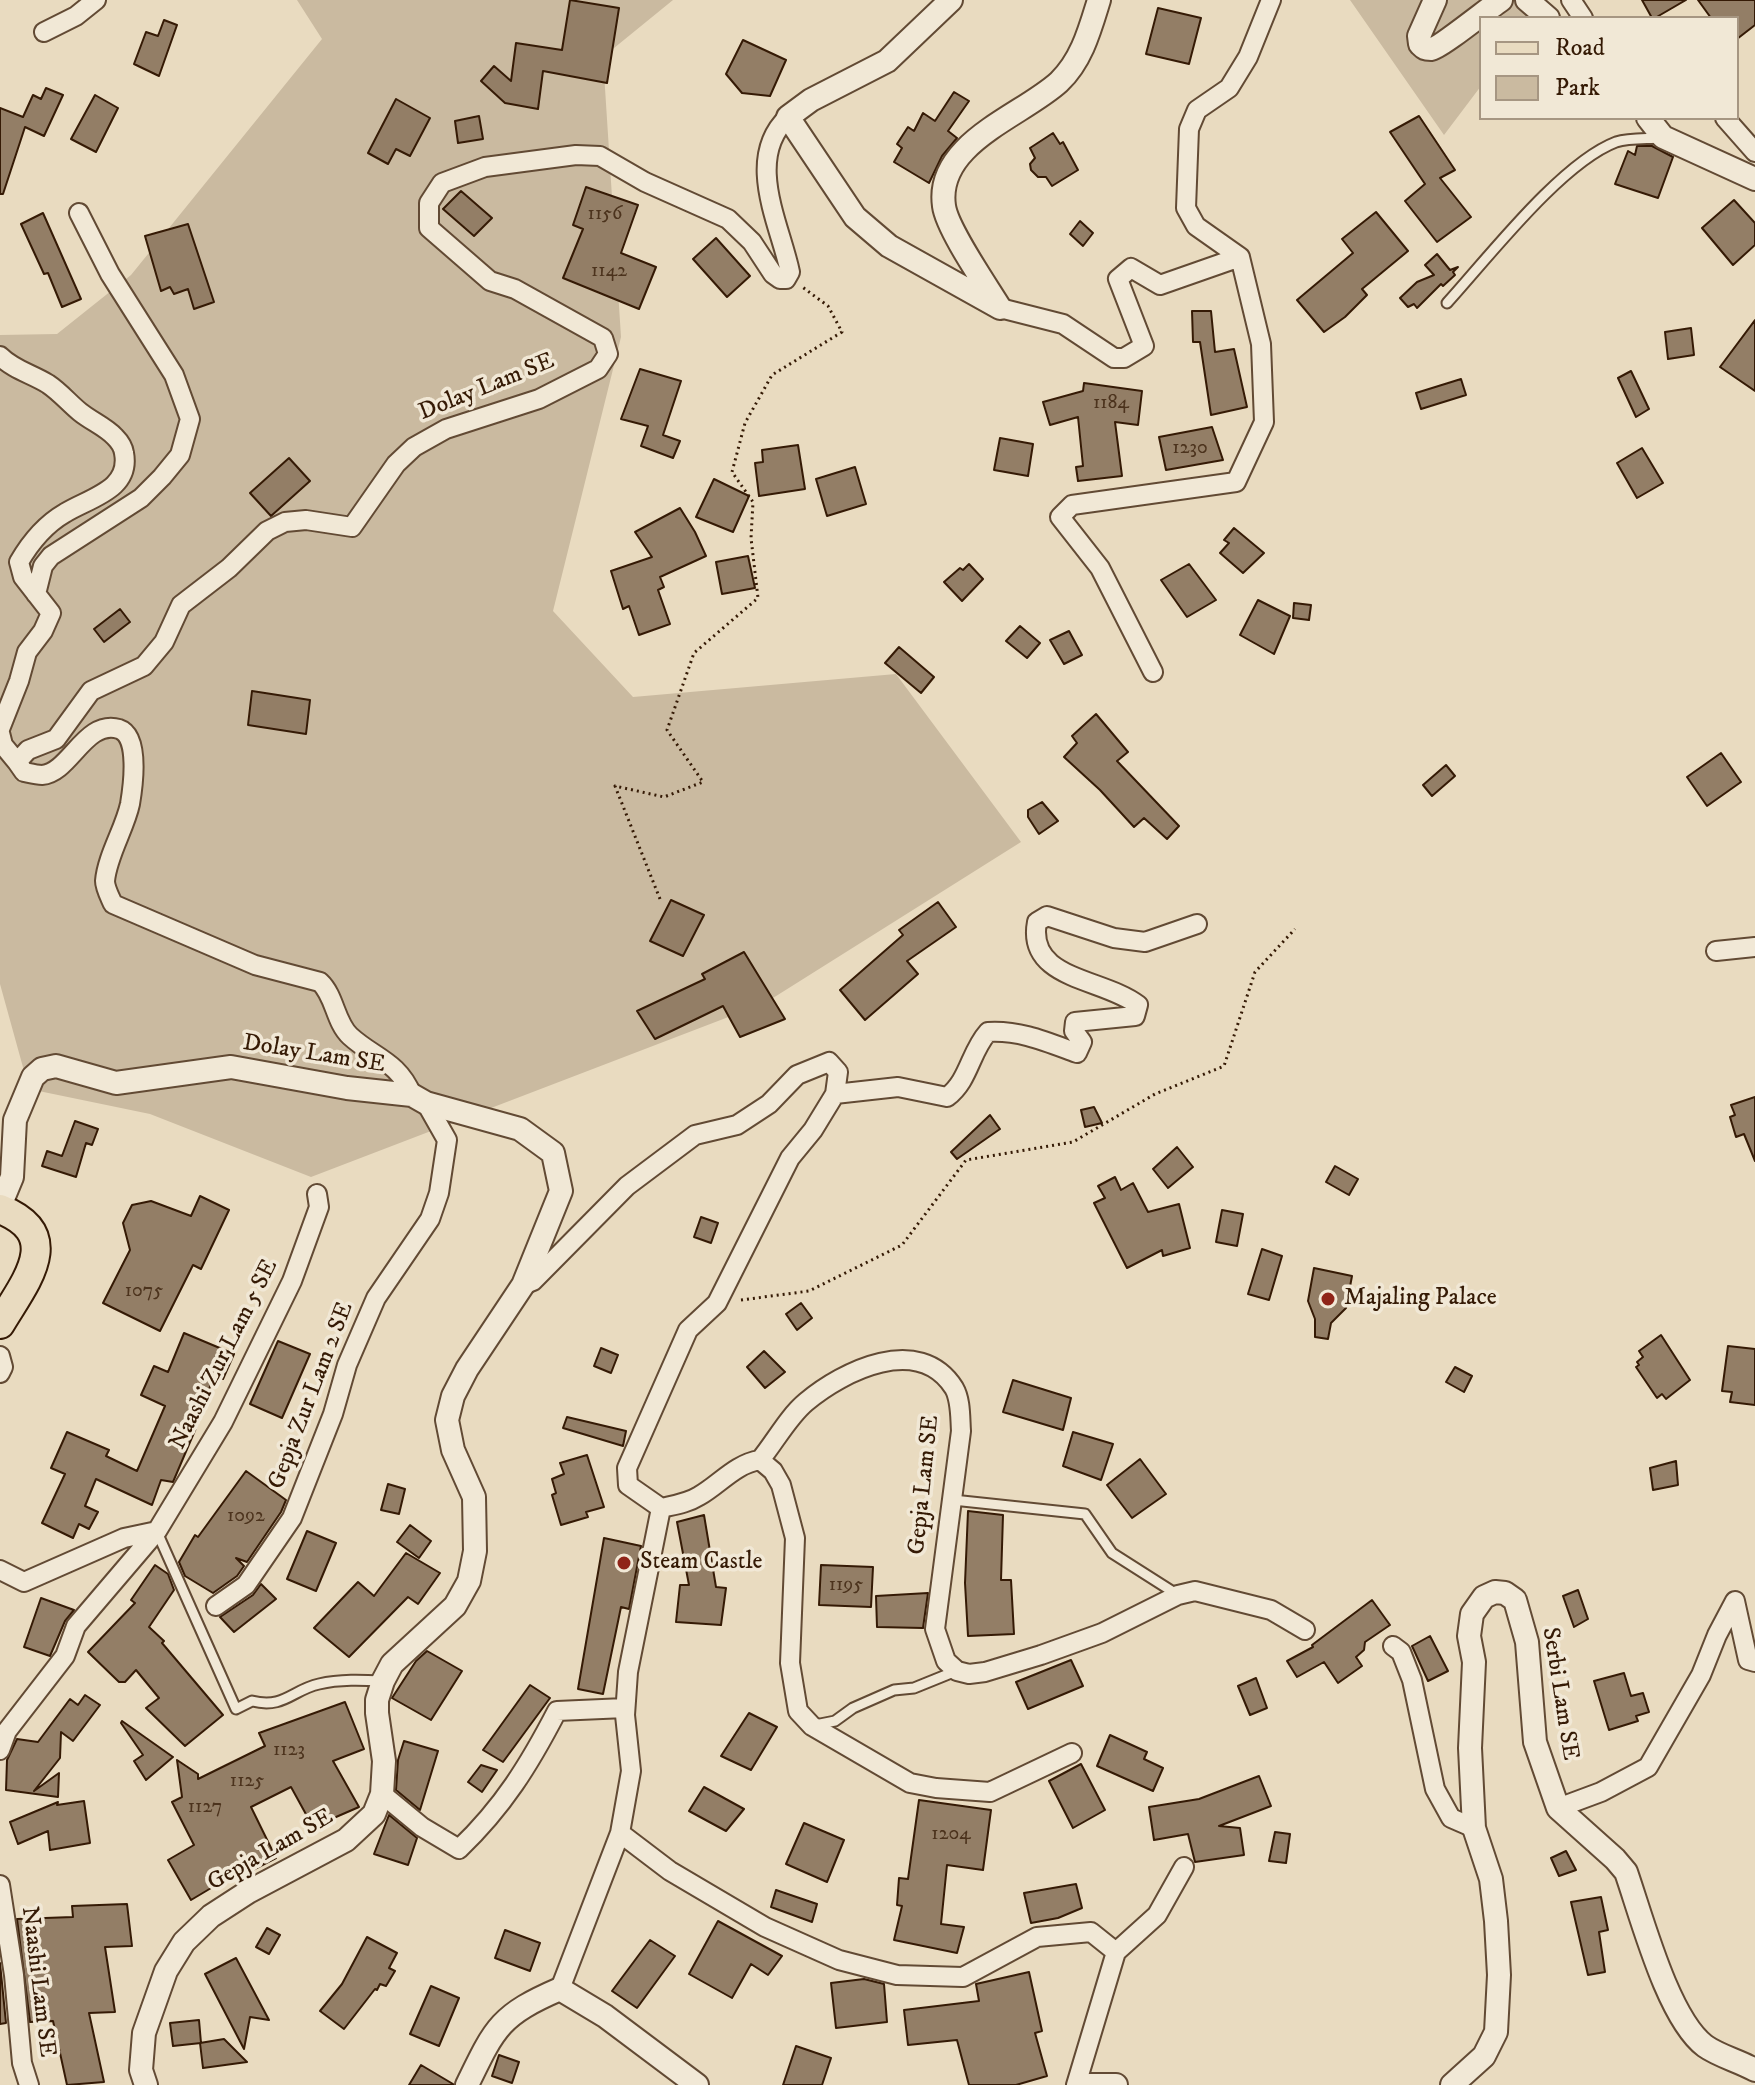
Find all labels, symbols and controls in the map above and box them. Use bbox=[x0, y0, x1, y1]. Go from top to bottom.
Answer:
legend bbox=[1479, 16, 1739, 120]
text: Road bbox=[1555, 33, 1605, 63]
text: Park bbox=[1555, 73, 1600, 103]
house number: 1156 bbox=[588, 203, 622, 227]
house number: 1142 bbox=[591, 260, 627, 284]
street label: Dolay Lam SE bbox=[415, 348, 559, 428]
house number: 1184 bbox=[1093, 392, 1129, 416]
house number: 1230 bbox=[1172, 437, 1208, 461]
street label: Dolay Lam SE bbox=[241, 1030, 387, 1080]
street label: Naashi Zur Lam 5 SE bbox=[165, 1255, 285, 1455]
house number: 1075 bbox=[125, 1280, 163, 1304]
place label: Majaling Palace bbox=[1344, 1285, 1497, 1313]
marker: Majaling Palace bbox=[1319, 1290, 1337, 1308]
street label: Gepja Zur Lam 2 SE bbox=[263, 1298, 361, 1494]
street label: Gepja Lam SE bbox=[903, 1414, 947, 1556]
house number: 1092 bbox=[227, 1505, 265, 1529]
place label: Steam Castle bbox=[640, 1549, 763, 1577]
marker: Steam Castle bbox=[615, 1554, 633, 1572]
house number: 1195 bbox=[829, 1574, 863, 1598]
street label: Serbi Lam SE bbox=[1534, 1625, 1584, 1763]
house number: 1123 bbox=[273, 1739, 305, 1763]
house number: 1125 bbox=[230, 1770, 264, 1794]
house number: 1127 bbox=[188, 1796, 222, 1820]
street label: Gepja Lam SE bbox=[203, 1803, 339, 1899]
house number: 1204 bbox=[931, 1823, 971, 1847]
street label: Naashi Lam SE bbox=[13, 1905, 61, 2059]

